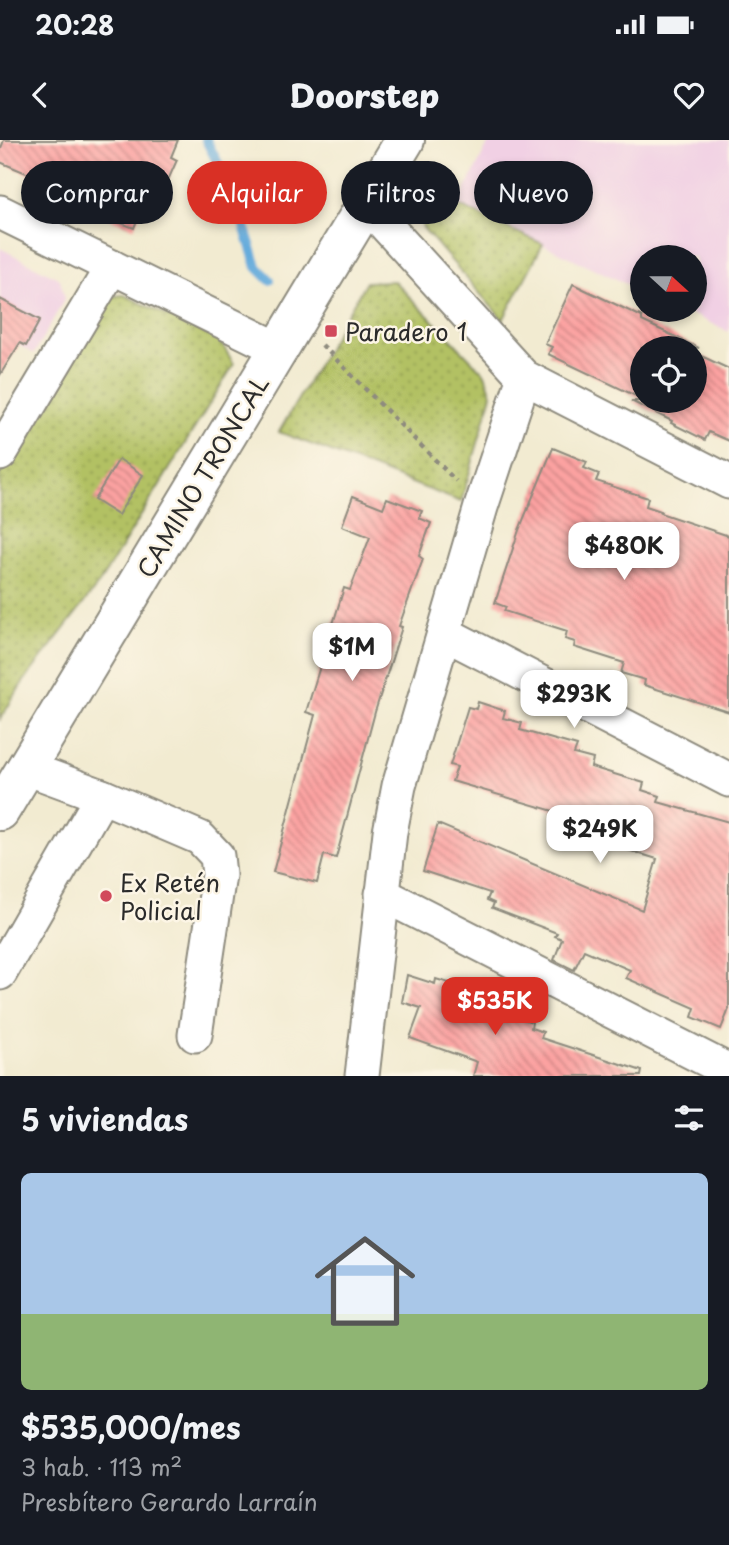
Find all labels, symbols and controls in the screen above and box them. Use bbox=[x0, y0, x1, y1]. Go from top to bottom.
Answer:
text: 20:28 bbox=[35, 5, 114, 44]
text: Doorstep bbox=[290, 71, 439, 119]
icon: back bbox=[21, 76, 59, 114]
icon: heart bbox=[670, 76, 708, 114]
chip: Comprar bbox=[21, 161, 173, 224]
chip: Alquilar bbox=[187, 161, 327, 224]
chip: Filtros bbox=[341, 161, 460, 224]
chip: Nuevo bbox=[474, 161, 593, 224]
north arrow bbox=[630, 245, 707, 322]
map controls bbox=[630, 245, 707, 413]
place label: Paradero 1 bbox=[345, 313, 467, 349]
marker: Paradero 1 bbox=[323, 323, 339, 339]
button: locate bbox=[630, 336, 707, 413]
street label: CAMINO TRONCAL bbox=[127, 368, 277, 584]
pin: $480K bbox=[575, 522, 673, 582]
text: $480K bbox=[584, 527, 664, 562]
pin: $1M bbox=[318, 624, 386, 683]
text: $1M bbox=[329, 628, 375, 663]
pin: $293K bbox=[525, 670, 623, 730]
text: $293K bbox=[536, 675, 612, 710]
pin: $249K bbox=[551, 806, 649, 865]
text: $249K bbox=[562, 810, 638, 845]
place label: Ex Retén Policial bbox=[120, 864, 220, 928]
marker: Ex Retén Policial bbox=[98, 888, 114, 904]
pin: $535K bbox=[446, 978, 544, 1037]
text: $535K bbox=[457, 982, 533, 1017]
text: 5 viviendas bbox=[21, 1096, 188, 1141]
icon: filters bbox=[670, 1099, 708, 1137]
icon: home bbox=[302, 1218, 428, 1344]
text: $535,000/mes bbox=[21, 1404, 241, 1449]
text: 3 hab. · 113 m² bbox=[21, 1449, 182, 1484]
text: Presbítero Gerardo Larraín bbox=[21, 1484, 317, 1519]

